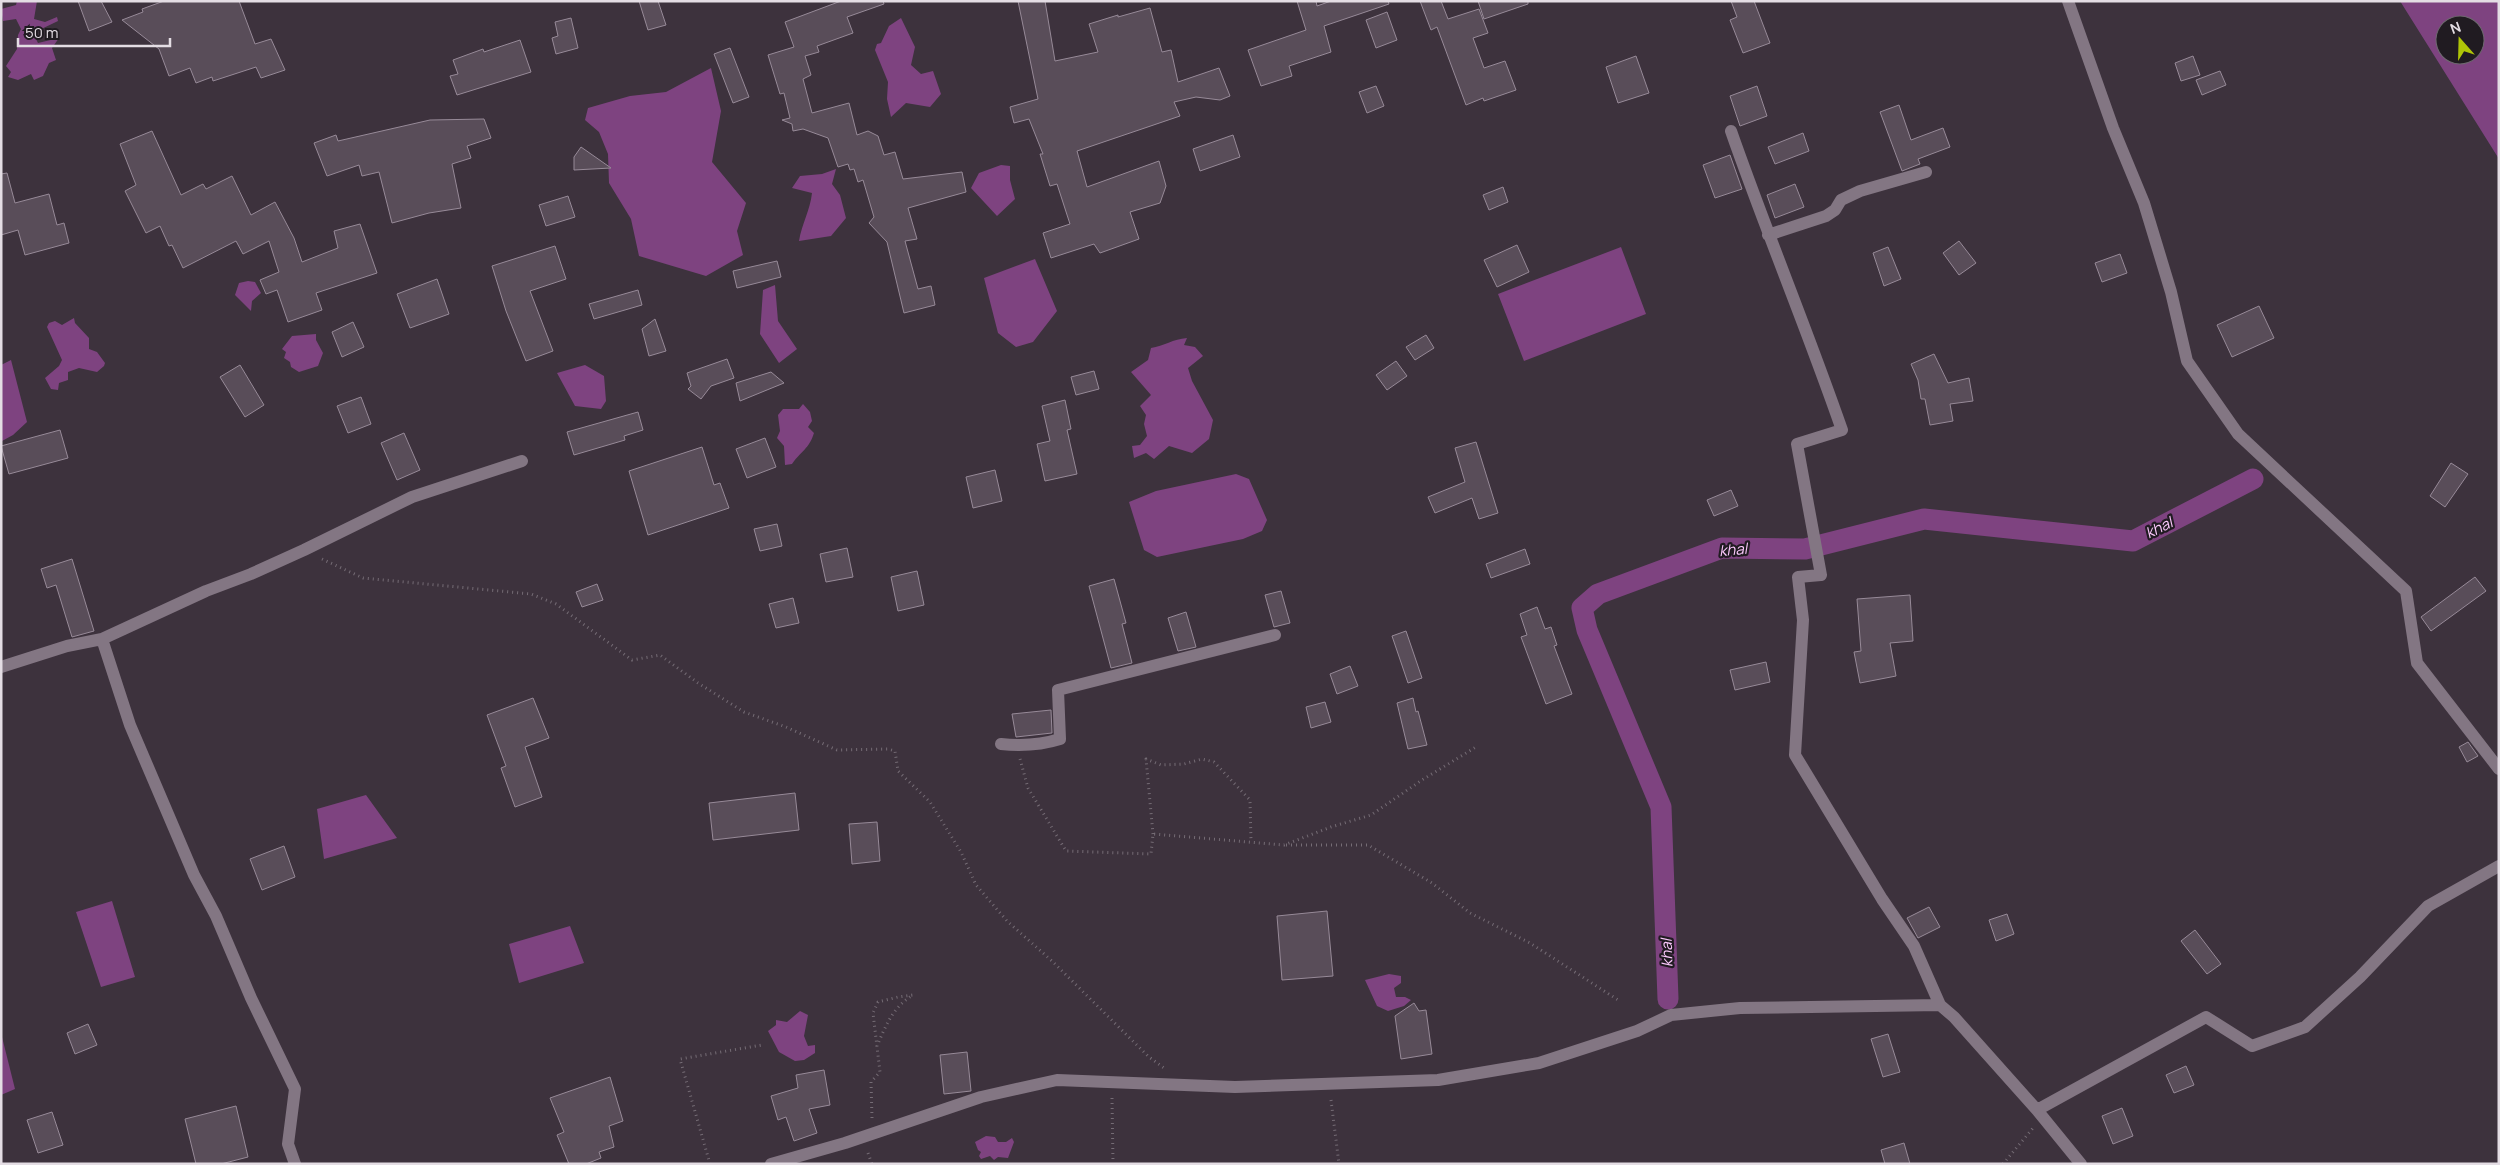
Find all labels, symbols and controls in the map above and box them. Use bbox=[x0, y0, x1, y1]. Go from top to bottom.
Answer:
scale bar bbox=[18, 15, 170, 47]
north arrow bbox=[2435, 15, 2485, 65]
text: N bbox=[2447, 17, 2463, 38]
text: 50 m bbox=[25, 22, 59, 43]
water label: khal bbox=[2141, 511, 2178, 543]
water label: khal bbox=[1718, 538, 1750, 561]
water label: khal bbox=[1655, 936, 1677, 967]

